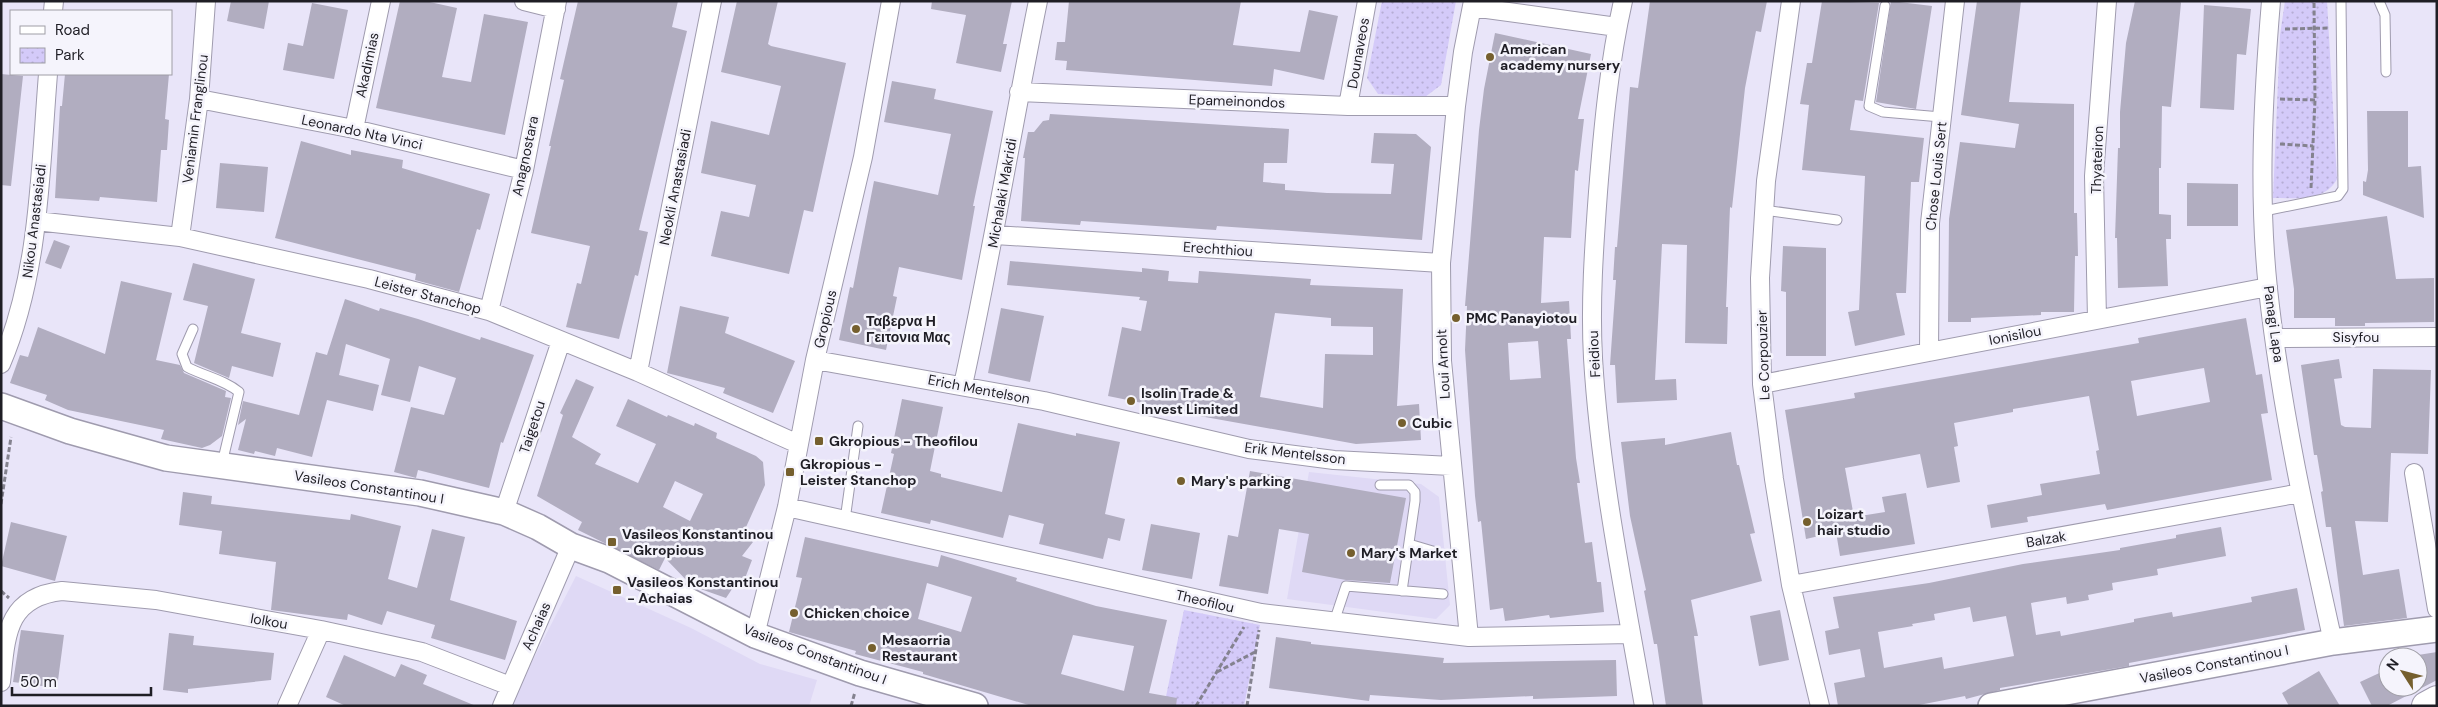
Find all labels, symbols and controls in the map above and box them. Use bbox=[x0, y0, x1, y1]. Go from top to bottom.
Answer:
legend bbox=[10, 10, 172, 75]
street label: Dounaveos bbox=[1343, 16, 1373, 90]
text: Road bbox=[55, 20, 90, 40]
street label: Akadimias bbox=[351, 31, 383, 99]
place label: American academy nursery bbox=[1500, 40, 1621, 74]
text: Park bbox=[55, 45, 85, 65]
marker: American academy nursery bbox=[1484, 51, 1496, 63]
street label: Veniamin Franglinou bbox=[178, 53, 212, 185]
street label: Epameinondos bbox=[1188, 90, 1286, 112]
street label: Leonardo Nta Vinci bbox=[300, 110, 424, 154]
street label: Anagnostara bbox=[508, 114, 542, 198]
street label: Chose Louis Sert bbox=[1921, 121, 1951, 231]
street label: Thyateiron bbox=[2087, 126, 2107, 194]
street label: Neokli Anastasiadi bbox=[655, 127, 695, 247]
street label: Michalaki Makridi bbox=[984, 137, 1020, 249]
street label: Nikou Anastasiadi bbox=[18, 163, 50, 279]
street label: Erechthiou bbox=[1182, 238, 1254, 260]
street label: Leister Stanchop bbox=[373, 272, 484, 318]
street label: Panagi Lapa bbox=[2260, 284, 2288, 364]
street label: Gropious bbox=[810, 288, 840, 350]
place label: PMC Panayiotou bbox=[1466, 309, 1577, 327]
street label: Le Corpouzier bbox=[1752, 310, 1774, 400]
place label: Ταβερνα Η Γειτονια Μας bbox=[866, 312, 950, 346]
marker: PMC Panayiotou bbox=[1450, 312, 1462, 324]
street label: Ionisilou bbox=[1987, 321, 2043, 349]
marker: Ταβερνα Η Γειτονια Μας bbox=[850, 323, 862, 335]
street label: Sisyfou bbox=[2333, 328, 2379, 346]
street label: Loui Arnolt bbox=[1432, 329, 1454, 399]
street label: Feidiou bbox=[1584, 330, 1604, 378]
street label: Erich Mentelson bbox=[926, 370, 1032, 408]
place label: Isolin Trade & Invest Limited bbox=[1141, 384, 1238, 418]
marker: Isolin Trade & Invest Limited bbox=[1125, 395, 1137, 407]
street label: Taigetou bbox=[515, 398, 549, 456]
place label: Cubic bbox=[1412, 414, 1452, 432]
marker: Cubic bbox=[1396, 417, 1408, 429]
place label: Gkropious - Theofilou bbox=[829, 432, 978, 450]
marker: Gkropious - Theofilou bbox=[813, 435, 825, 447]
street label: Erik Mentelsson bbox=[1243, 438, 1347, 468]
place label: Gkropious - Leister Stanchop bbox=[800, 455, 917, 489]
street label: Vasileos Constantinou I bbox=[293, 466, 445, 508]
marker: Gkropious - Leister Stanchop bbox=[784, 466, 796, 478]
place label: Mary's parking bbox=[1191, 472, 1291, 490]
marker: Mary's parking bbox=[1175, 475, 1187, 487]
place label: Loizart hair studio bbox=[1817, 505, 1890, 539]
marker: Loizart hair studio bbox=[1801, 516, 1813, 528]
place label: Vasileos Konstantinou - Gkropious bbox=[622, 525, 773, 559]
street label: Balzak bbox=[2025, 527, 2067, 551]
marker: Vasileos Konstantinou - Gkropious bbox=[606, 536, 618, 548]
place label: Mary's Market bbox=[1361, 544, 1458, 562]
marker: Mary's Market bbox=[1345, 547, 1357, 559]
place label: Vasileos Konstantinou - Achaias bbox=[627, 573, 778, 607]
marker: Vasileos Konstantinou - Achaias bbox=[611, 584, 623, 596]
street label: Theofilou bbox=[1174, 586, 1236, 616]
street label: Achaias bbox=[517, 599, 555, 653]
place label: Chicken choice bbox=[804, 604, 910, 622]
marker: Chicken choice bbox=[788, 607, 800, 619]
street label: Iolkou bbox=[249, 609, 289, 633]
street label: Vasileos Constantinou I bbox=[741, 620, 889, 688]
place label: Mesaorria Restaurant bbox=[882, 631, 958, 665]
street label: Vasileos Constantinou I bbox=[2138, 641, 2290, 687]
marker: Mesaorria Restaurant bbox=[866, 642, 878, 654]
north arrow bbox=[2378, 647, 2428, 697]
text: N bbox=[2382, 655, 2403, 674]
scale bar bbox=[12, 664, 151, 696]
text: 50 m bbox=[20, 672, 57, 692]

